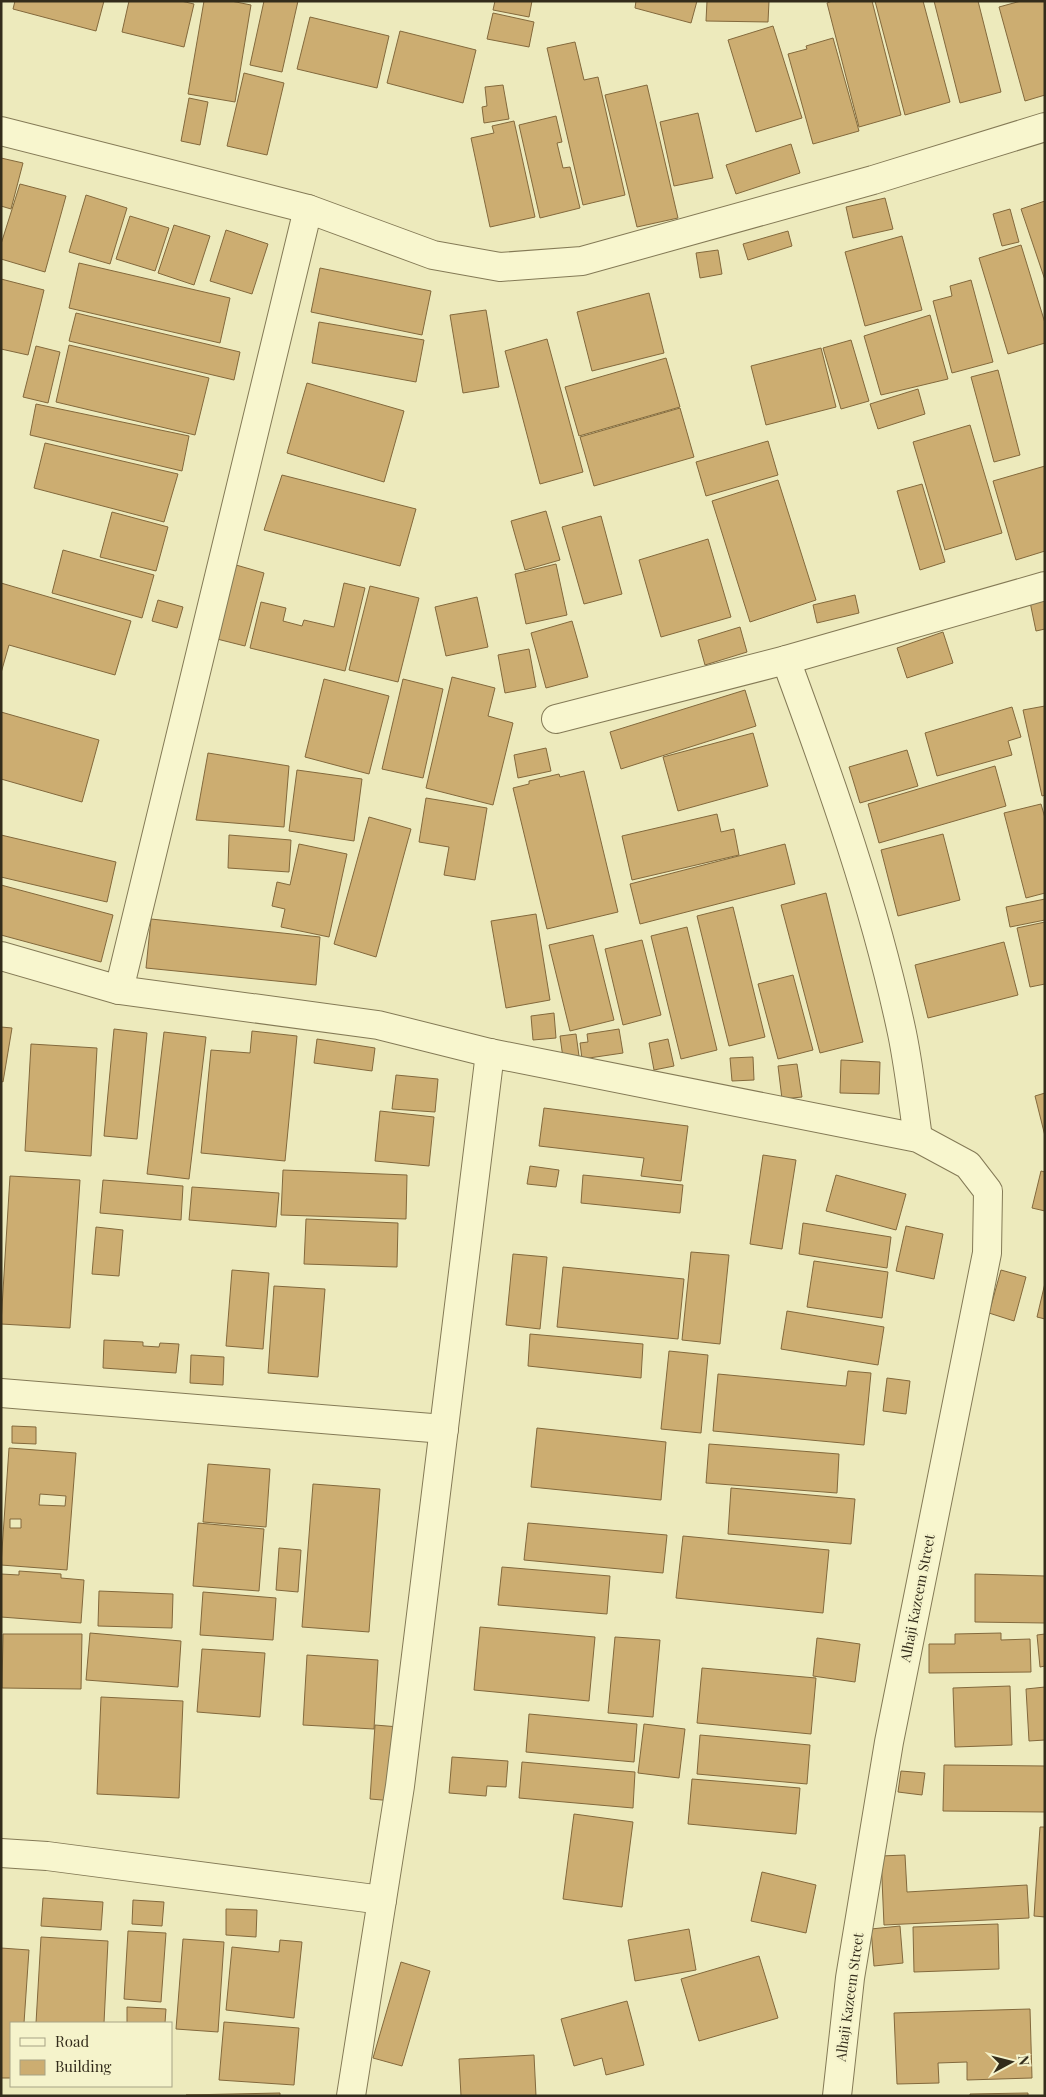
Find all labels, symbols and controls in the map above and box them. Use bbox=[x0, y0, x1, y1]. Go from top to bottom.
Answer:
street label: Alhaji Kazeem Street bbox=[895, 1531, 939, 1665]
street label: Alhaji Kazeem Street bbox=[830, 1930, 868, 2064]
legend bbox=[10, 2022, 172, 2087]
text: Road bbox=[55, 2031, 89, 2051]
north arrow bbox=[986, 2037, 1036, 2087]
text: N bbox=[1014, 2054, 1034, 2067]
text: Building bbox=[55, 2056, 112, 2076]

